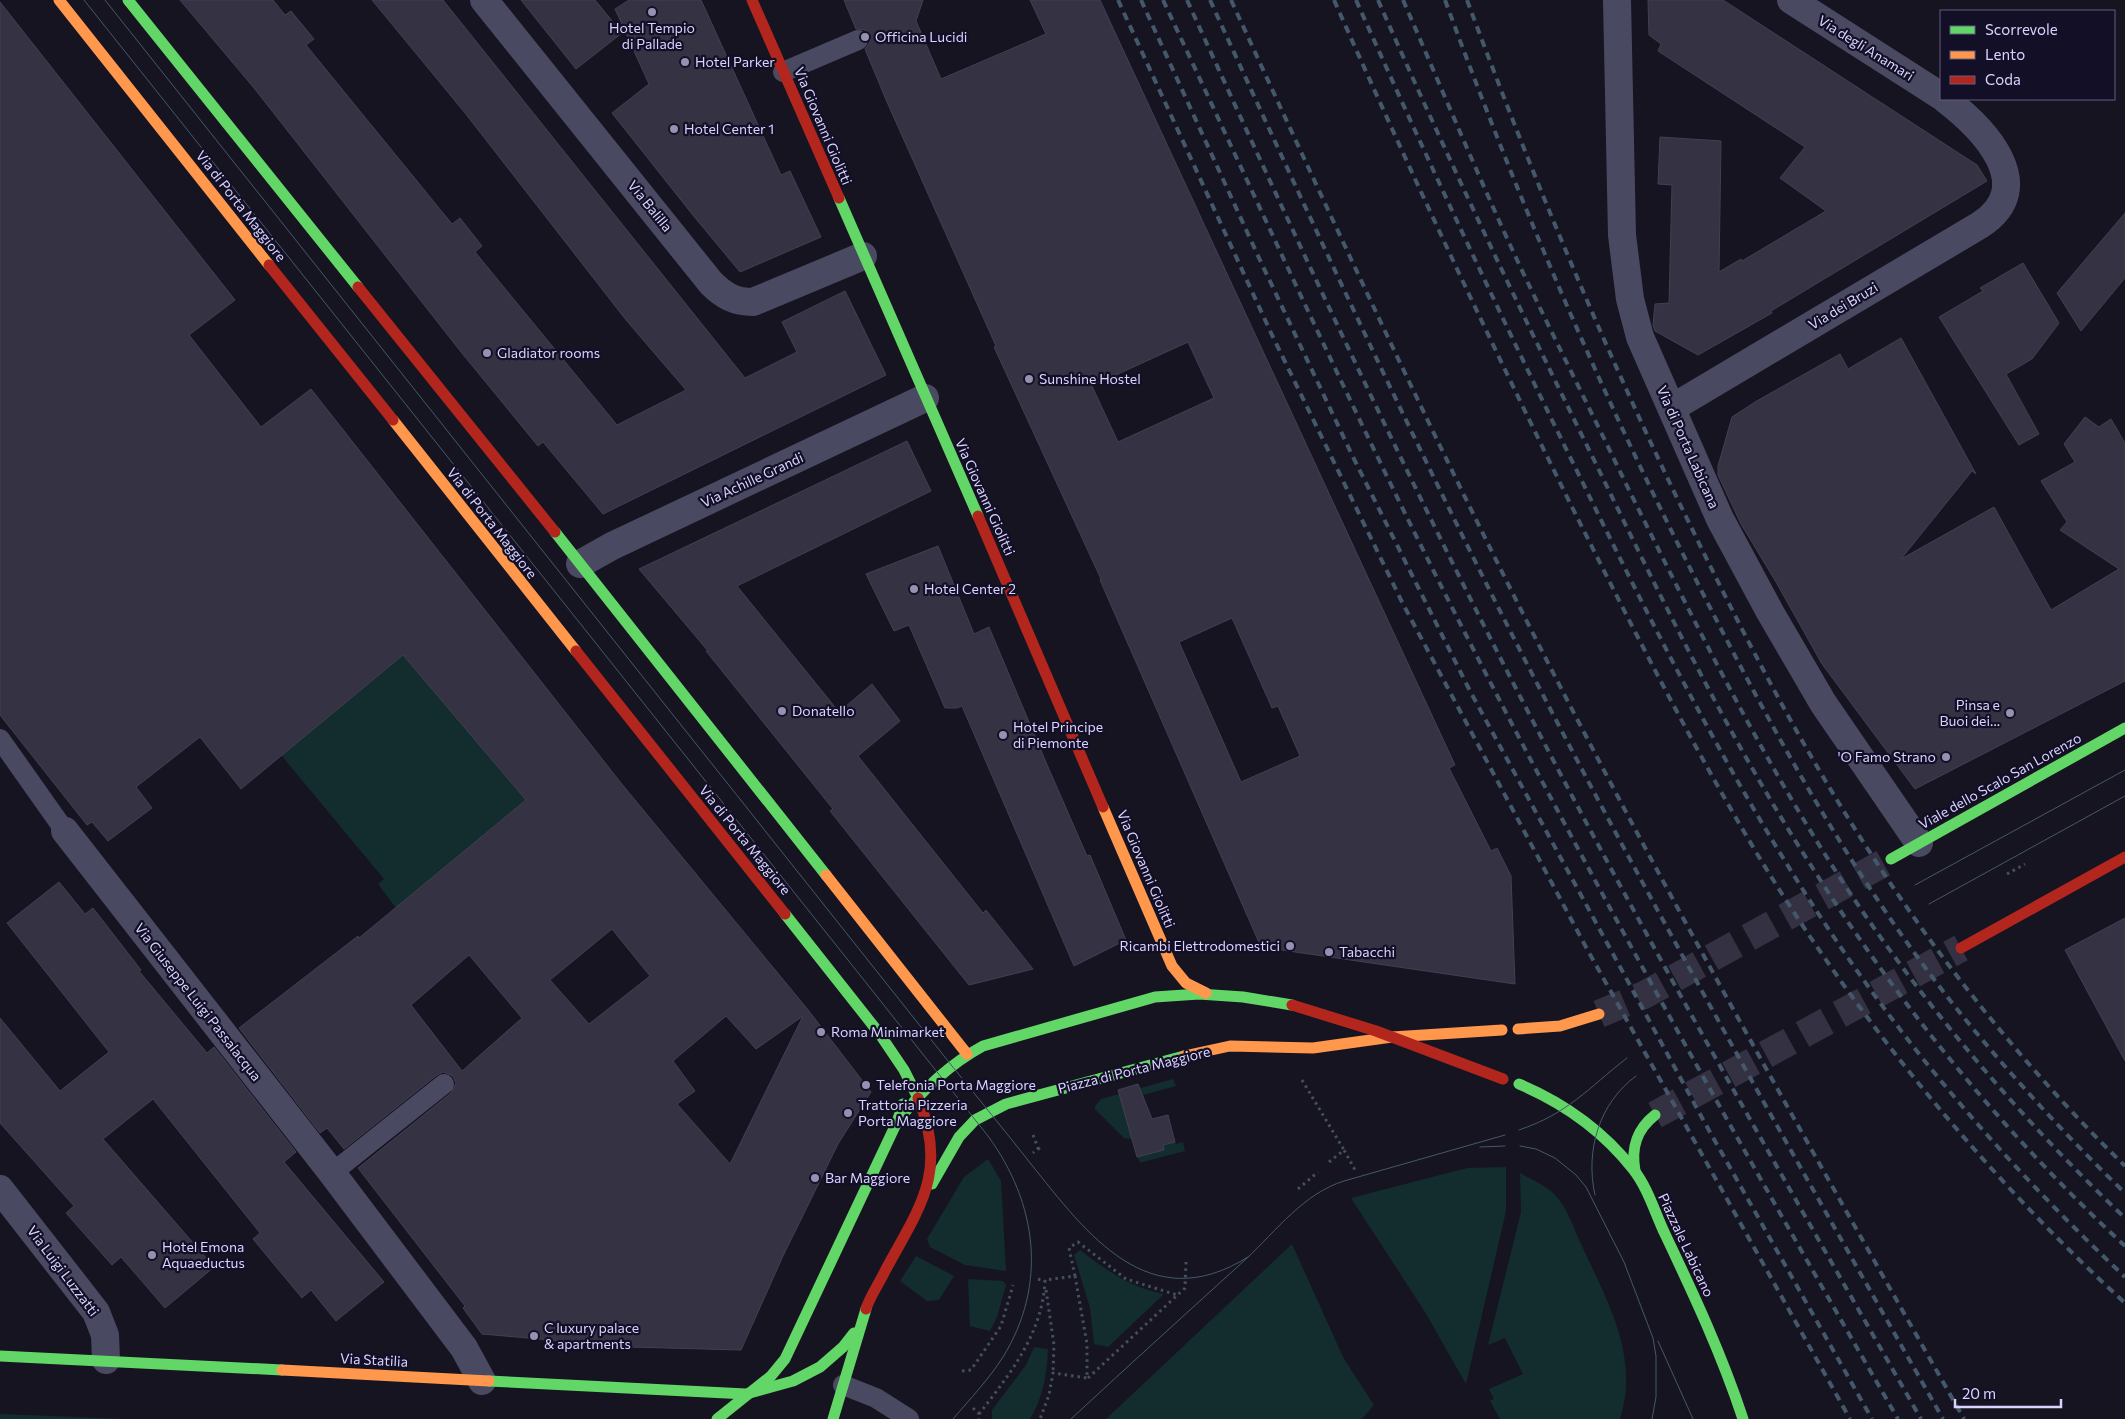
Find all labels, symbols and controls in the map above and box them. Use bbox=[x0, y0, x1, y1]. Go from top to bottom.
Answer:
marker: Hotel Tempio di Pallade bbox=[646, 6, 658, 18]
legend bbox=[1940, 10, 2115, 100]
street label: Via degli Anamari bbox=[1815, 11, 1917, 84]
place label: Hotel Tempio di Pallade bbox=[609, 19, 695, 52]
text: Scorrevole bbox=[1985, 20, 2058, 38]
place label: Officina Lucidi bbox=[875, 28, 967, 45]
marker: Officina Lucidi bbox=[859, 31, 871, 43]
text: Lento bbox=[1985, 45, 2025, 63]
place label: Hotel Parker bbox=[695, 53, 775, 70]
marker: Hotel Parker bbox=[679, 56, 691, 68]
street label: Via Giovanni Giolitti bbox=[791, 64, 856, 187]
text: Coda bbox=[1985, 70, 2021, 88]
place label: Hotel Center 1 bbox=[684, 120, 774, 137]
marker: Hotel Center 1 bbox=[668, 123, 680, 135]
street label: Via di Porta Maggiore bbox=[193, 147, 290, 265]
street label: Via Balilla bbox=[625, 177, 676, 235]
street label: Via dei Bruzi bbox=[1805, 278, 1881, 333]
place label: Gladiator rooms bbox=[497, 344, 600, 361]
marker: Gladiator rooms bbox=[481, 347, 493, 359]
place label: Sunshine Hostel bbox=[1039, 370, 1141, 387]
marker: Sunshine Hostel bbox=[1023, 373, 1035, 385]
street label: Via di Porta Labicana bbox=[1654, 383, 1723, 511]
street label: Via Giovanni Giolitti bbox=[952, 436, 1019, 558]
street label: Via Achille Grandi bbox=[698, 448, 806, 511]
street label: Via di Porta Maggiore bbox=[444, 464, 541, 582]
place label: Hotel Center 2 bbox=[924, 580, 1016, 597]
marker: Hotel Center 2 bbox=[908, 583, 920, 595]
place label: Pinsa e Buoi dei... bbox=[1940, 696, 2000, 729]
place label: Donatello bbox=[792, 702, 855, 719]
marker: Donatello bbox=[776, 705, 788, 717]
marker: Pinsa e Buoi dei... bbox=[2004, 707, 2016, 719]
place label: Hotel Principe di Piemonte bbox=[1013, 718, 1103, 751]
marker: Hotel Principe di Piemonte bbox=[997, 729, 1009, 741]
street label: Viale dello Scalo San Lorenzo bbox=[1915, 729, 2084, 832]
place label: 'O Famo Strano bbox=[1838, 748, 1936, 765]
marker: 'O Famo Strano bbox=[1940, 751, 1952, 763]
street label: Via di Porta Maggiore bbox=[696, 781, 795, 898]
street label: Via Giovanni Giolitti bbox=[1114, 807, 1179, 930]
street label: Via Giuseppe Luigi Passalacqua bbox=[131, 919, 265, 1084]
place label: Ricambi Elettrodomestici bbox=[1119, 937, 1280, 954]
marker: Ricambi Elettrodomestici bbox=[1284, 940, 1296, 952]
place label: Tabacchi bbox=[1339, 943, 1395, 960]
marker: Tabacchi bbox=[1323, 946, 1335, 958]
place label: Roma Minimarket bbox=[831, 1023, 945, 1040]
marker: Roma Minimarket bbox=[815, 1026, 827, 1038]
street label: Piazza di Porta Maggiore bbox=[1056, 1042, 1212, 1097]
place label: Telefonia Porta Maggiore bbox=[876, 1076, 1036, 1093]
marker: Telefonia Porta Maggiore bbox=[860, 1079, 872, 1091]
place label: Trattoria Pizzeria Porta Maggiore bbox=[858, 1096, 968, 1129]
marker: Trattoria Pizzeria Porta Maggiore bbox=[842, 1107, 854, 1119]
place label: Bar Maggiore bbox=[825, 1169, 910, 1186]
marker: Bar Maggiore bbox=[809, 1172, 821, 1184]
street label: Piazzale Labicano bbox=[1655, 1190, 1718, 1299]
street label: Via Luigi Luzzatti bbox=[24, 1222, 103, 1319]
place label: Hotel Emona Aquaeductus bbox=[162, 1238, 245, 1271]
marker: Hotel Emona Aquaeductus bbox=[146, 1249, 158, 1261]
place label: C luxury palace & apartments bbox=[544, 1319, 639, 1352]
marker: C luxury palace & apartments bbox=[528, 1330, 540, 1342]
street label: Via Statilia bbox=[340, 1349, 409, 1370]
scale bar bbox=[1955, 1376, 2061, 1408]
text: 20 m bbox=[1962, 1384, 1996, 1402]

